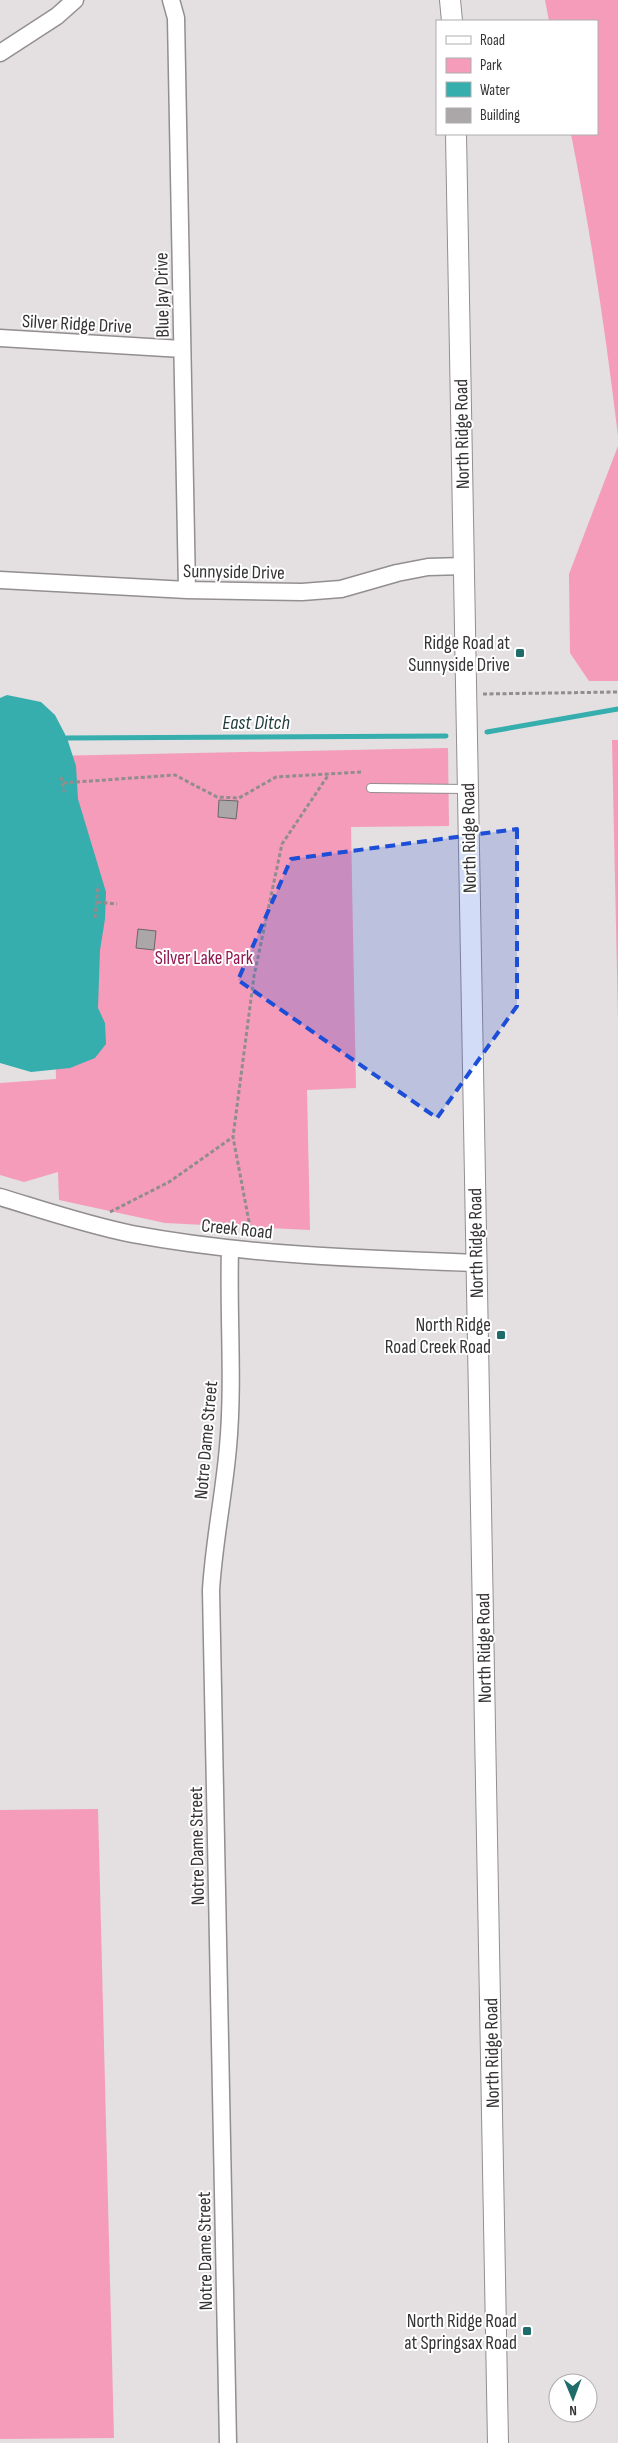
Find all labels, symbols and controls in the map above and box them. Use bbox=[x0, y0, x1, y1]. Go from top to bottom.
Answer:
legend bbox=[436, 20, 598, 135]
text: Road bbox=[480, 31, 505, 50]
text: Park bbox=[480, 56, 502, 75]
text: Water bbox=[480, 81, 511, 100]
text: Building bbox=[480, 106, 520, 125]
street label: Blue Jay Drive bbox=[150, 252, 175, 338]
street label: Silver Ridge Drive bbox=[21, 310, 132, 339]
street label: North Ridge Road bbox=[450, 379, 475, 489]
street label: Sunnyside Drive bbox=[183, 560, 285, 585]
place label: Ridge Road at Sunnyside Drive bbox=[408, 632, 510, 677]
marker: Ridge Road at Sunnyside Drive bbox=[514, 647, 526, 659]
water label: East Ditch bbox=[222, 711, 290, 735]
street label: North Ridge Road bbox=[457, 783, 482, 893]
park label: Silver Lake Park bbox=[155, 947, 254, 970]
street label: North Ridge Road bbox=[464, 1188, 489, 1298]
street label: Creek Road bbox=[200, 1214, 274, 1245]
place label: North Ridge Road Creek Road bbox=[385, 1314, 491, 1359]
marker: North Ridge Road Creek Road bbox=[495, 1329, 507, 1341]
street label: Notre Dame Street bbox=[190, 1380, 223, 1500]
street label: North Ridge Road bbox=[472, 1593, 497, 1703]
street label: Notre Dame Street bbox=[185, 1786, 210, 1905]
street label: North Ridge Road bbox=[480, 1998, 505, 2108]
street label: Notre Dame Street bbox=[193, 2191, 218, 2310]
place label: North Ridge Road at Springsax Road bbox=[404, 2310, 517, 2355]
marker: North Ridge Road at Springsax Road bbox=[521, 2325, 533, 2337]
north arrow bbox=[548, 2373, 598, 2423]
text: N bbox=[569, 2402, 577, 2419]

